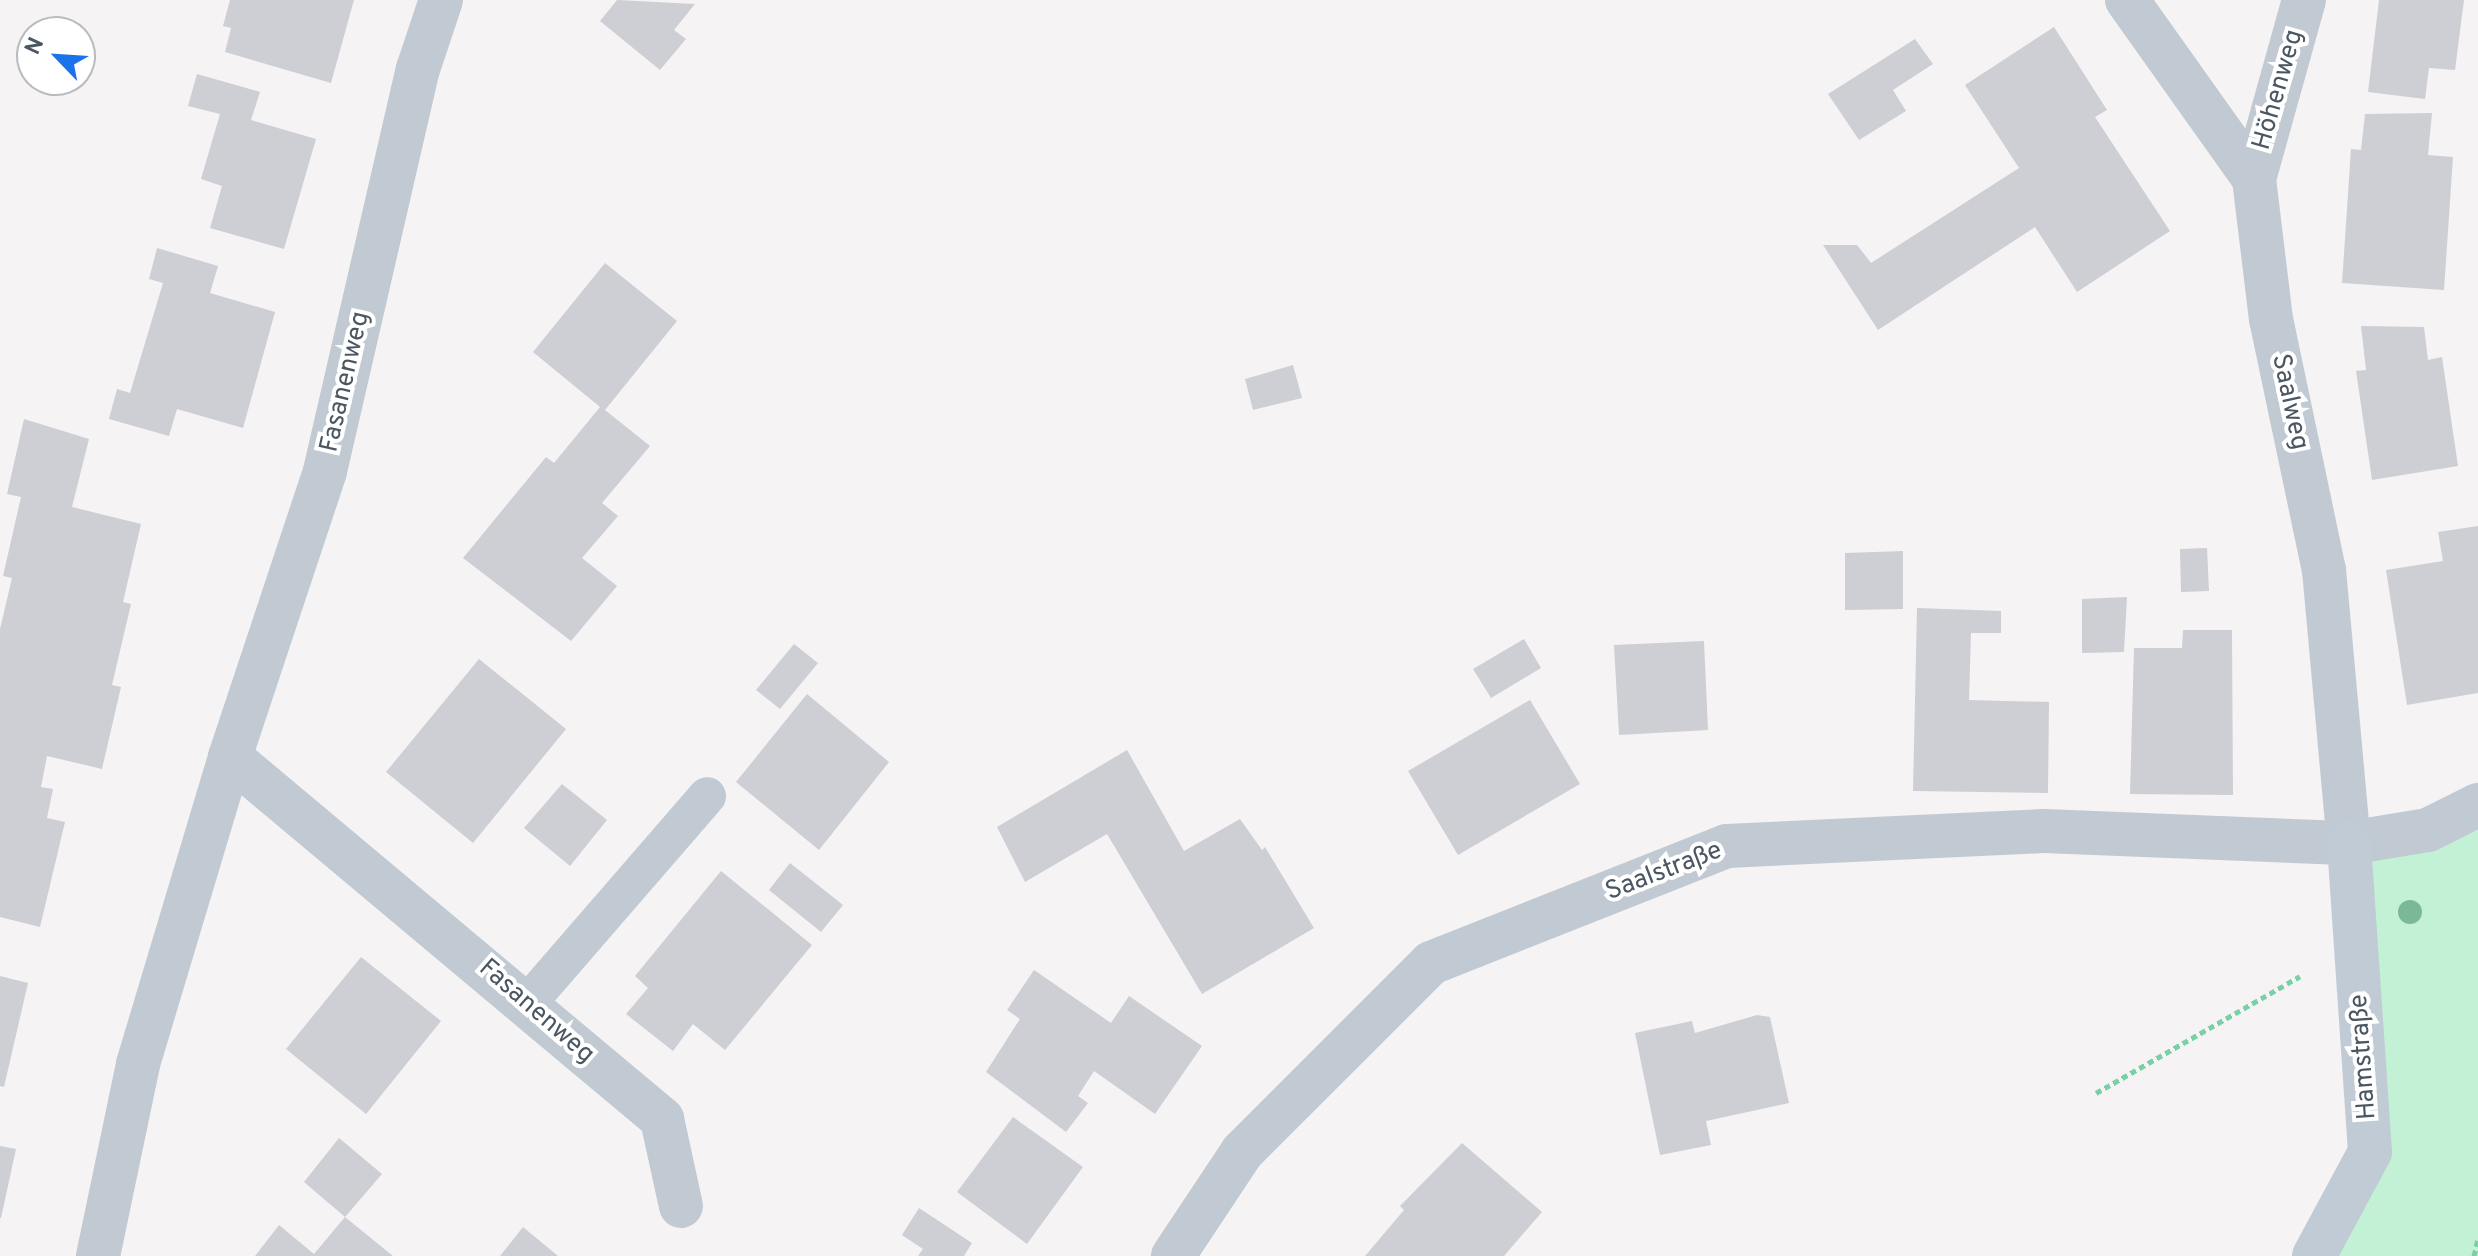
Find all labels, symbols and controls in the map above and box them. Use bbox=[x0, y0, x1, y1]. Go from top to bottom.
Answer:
north arrow bbox=[16, 16, 96, 96]
street label: Höhenweg bbox=[2247, 26, 2311, 154]
text: N bbox=[20, 34, 51, 59]
street label: Fasanenweg bbox=[315, 309, 377, 455]
street label: Saalweg bbox=[2264, 351, 2314, 453]
street label: Saalstraße bbox=[1601, 836, 1727, 908]
street label: Fasanenweg bbox=[472, 953, 600, 1071]
street label: Hamstraße bbox=[2344, 993, 2384, 1121]

